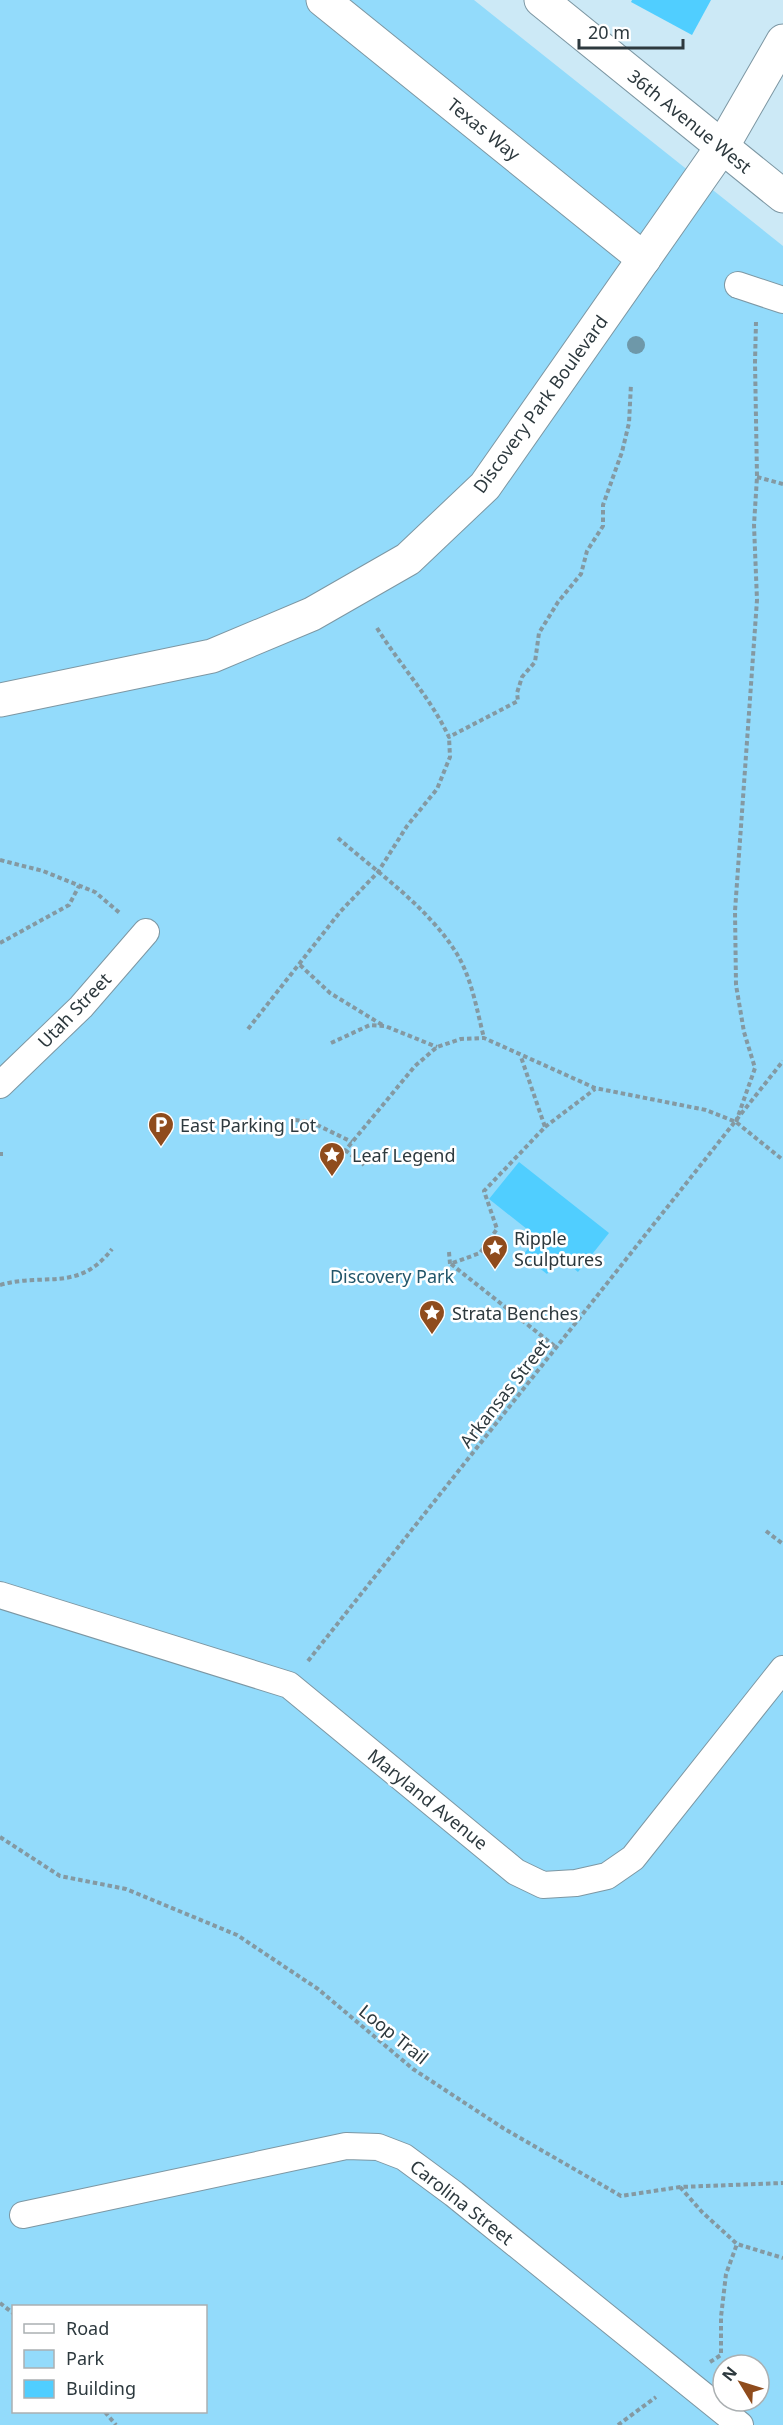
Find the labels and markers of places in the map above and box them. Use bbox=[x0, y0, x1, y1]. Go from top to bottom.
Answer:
parking icon: East Parking Lot bbox=[146, 1110, 176, 1148]
place label: East Parking Lot bbox=[180, 1113, 317, 1137]
place icon: Leaf Legend bbox=[317, 1140, 347, 1178]
place label: Leaf Legend bbox=[352, 1143, 456, 1167]
place label: Ripple Sculptures bbox=[514, 1226, 603, 1271]
place icon: Ripple Sculptures bbox=[480, 1233, 510, 1271]
place icon: Strata Benches bbox=[417, 1298, 447, 1336]
place label: Strata Benches bbox=[452, 1301, 578, 1325]

